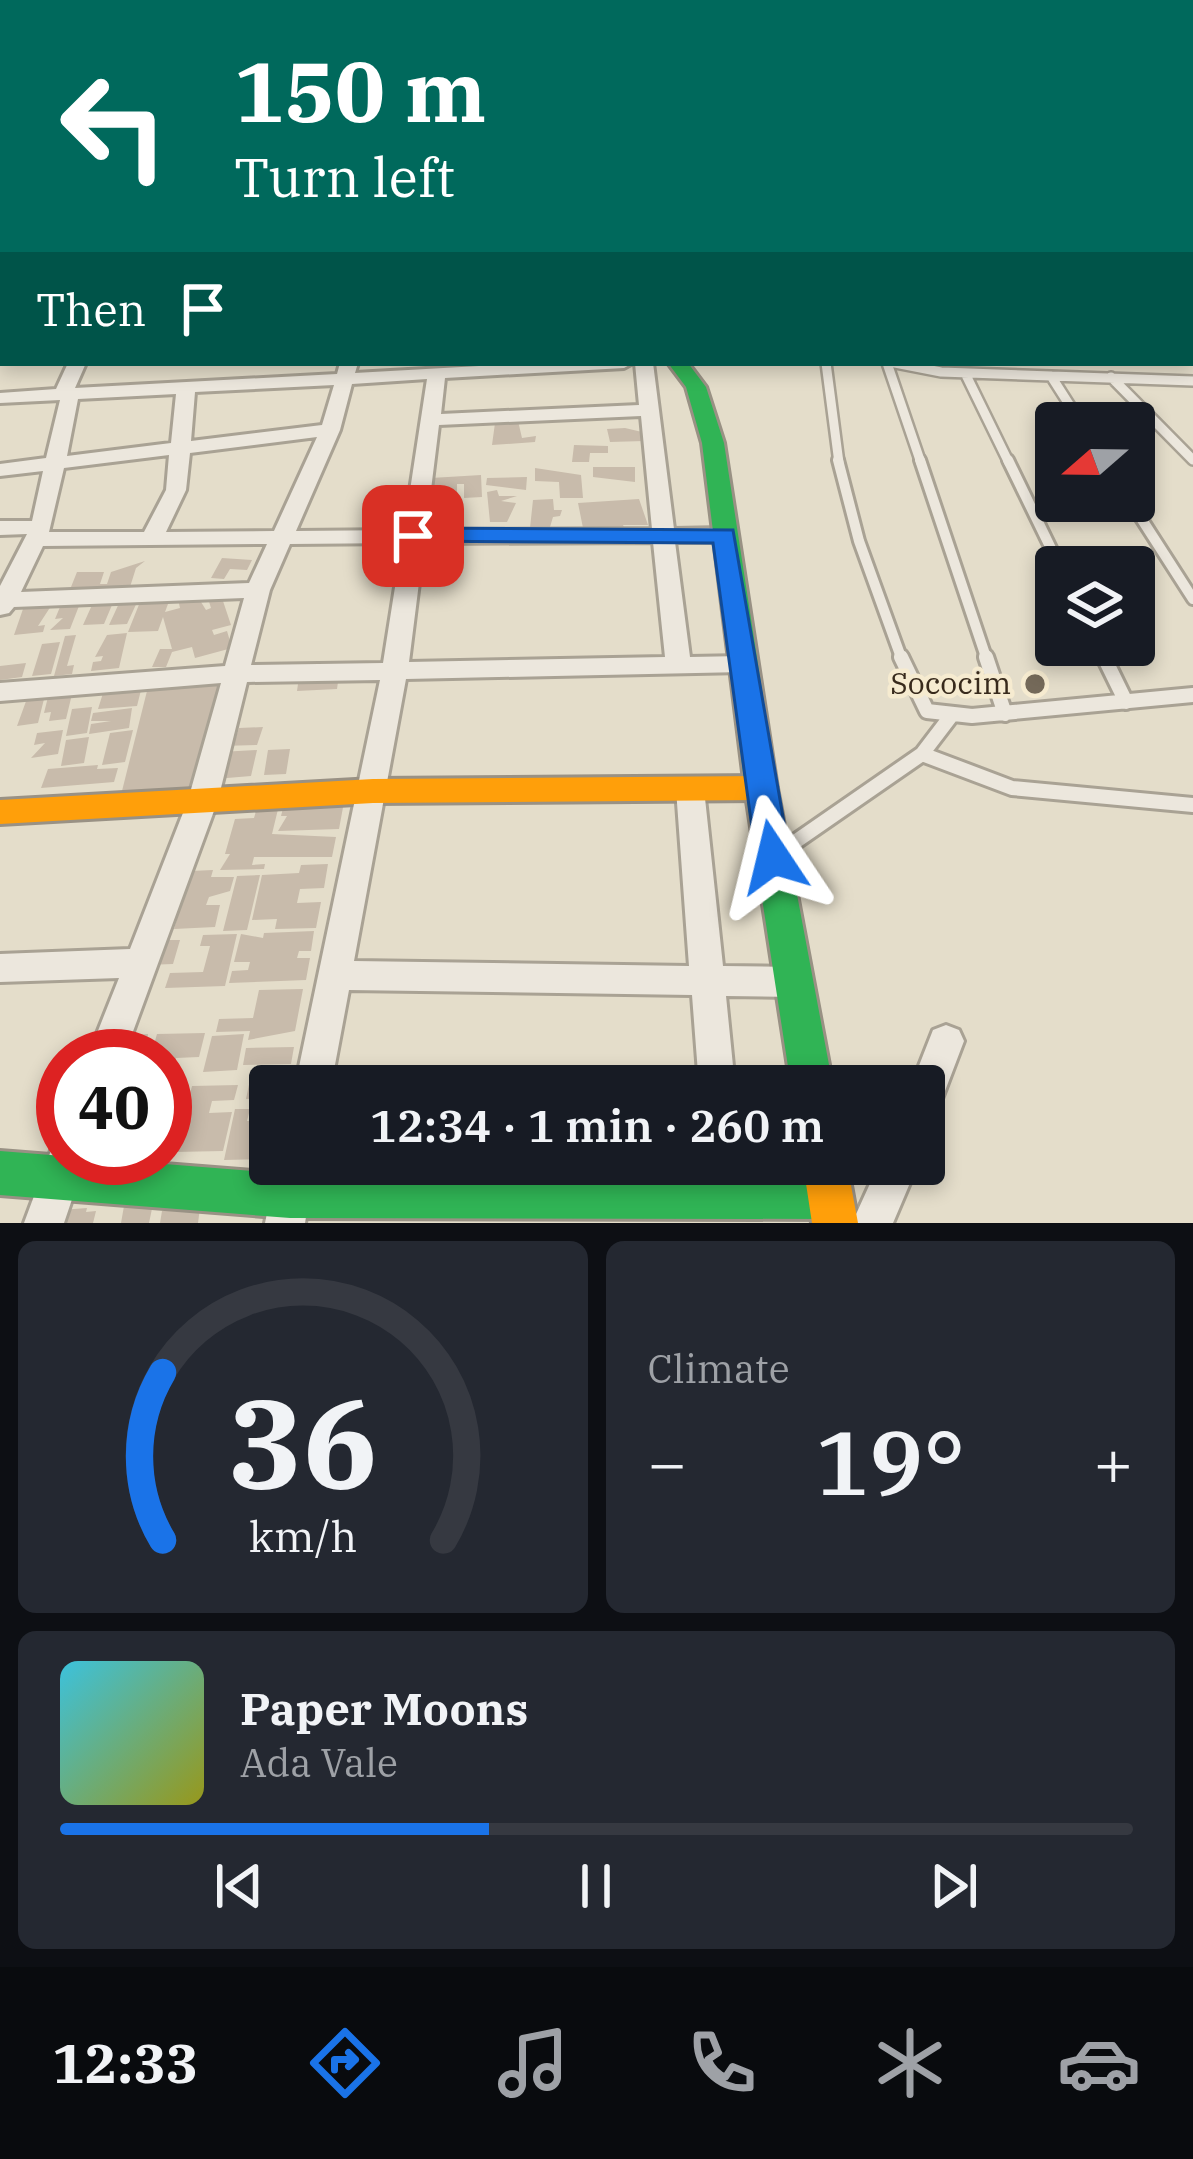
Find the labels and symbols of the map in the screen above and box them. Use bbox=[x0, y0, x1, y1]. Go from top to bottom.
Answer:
north arrow bbox=[1035, 402, 1155, 522]
pin bbox=[362, 485, 464, 587]
place label: Sococim bbox=[890, 663, 1011, 702]
marker: Sococim bbox=[1022, 671, 1048, 697]
position arrow bbox=[710, 794, 836, 920]
speed limit sign: 40 bbox=[36, 1029, 192, 1185]

